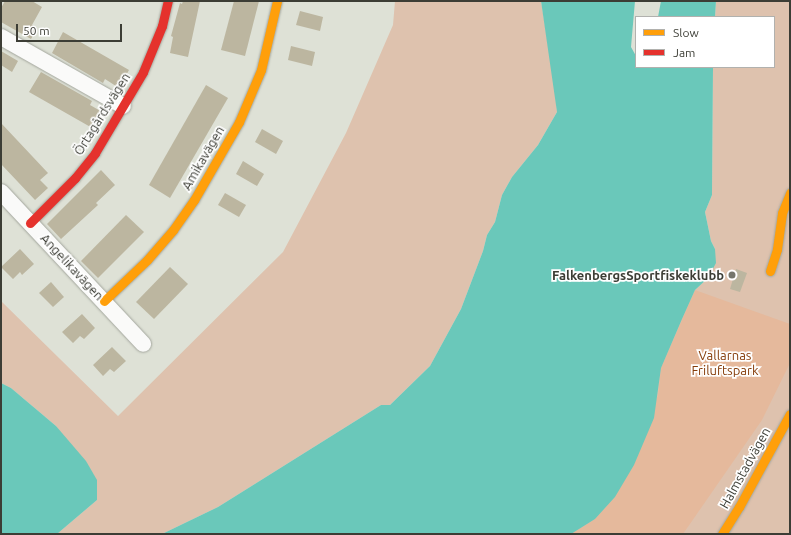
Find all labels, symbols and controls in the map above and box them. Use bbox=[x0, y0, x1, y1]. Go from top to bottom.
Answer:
scale bar bbox=[18, 16, 124, 42]
legend bbox=[635, 16, 775, 68]
text: 50 m bbox=[23, 24, 50, 37]
text: Slow bbox=[673, 26, 699, 39]
text: Jam bbox=[673, 46, 695, 59]
street label: Örtagårdsvägen bbox=[70, 70, 134, 158]
street label: Amikavägen bbox=[178, 123, 228, 193]
street label: Angelikavägen bbox=[37, 230, 107, 304]
place label: FalkenbergsSportfiskeklubb bbox=[552, 267, 724, 283]
marker: FalkenbergsSportfiskeklubb bbox=[727, 270, 737, 280]
park label: Vallarnas Friluftspark bbox=[691, 348, 759, 379]
street label: Halmstadvägen bbox=[716, 425, 774, 511]

